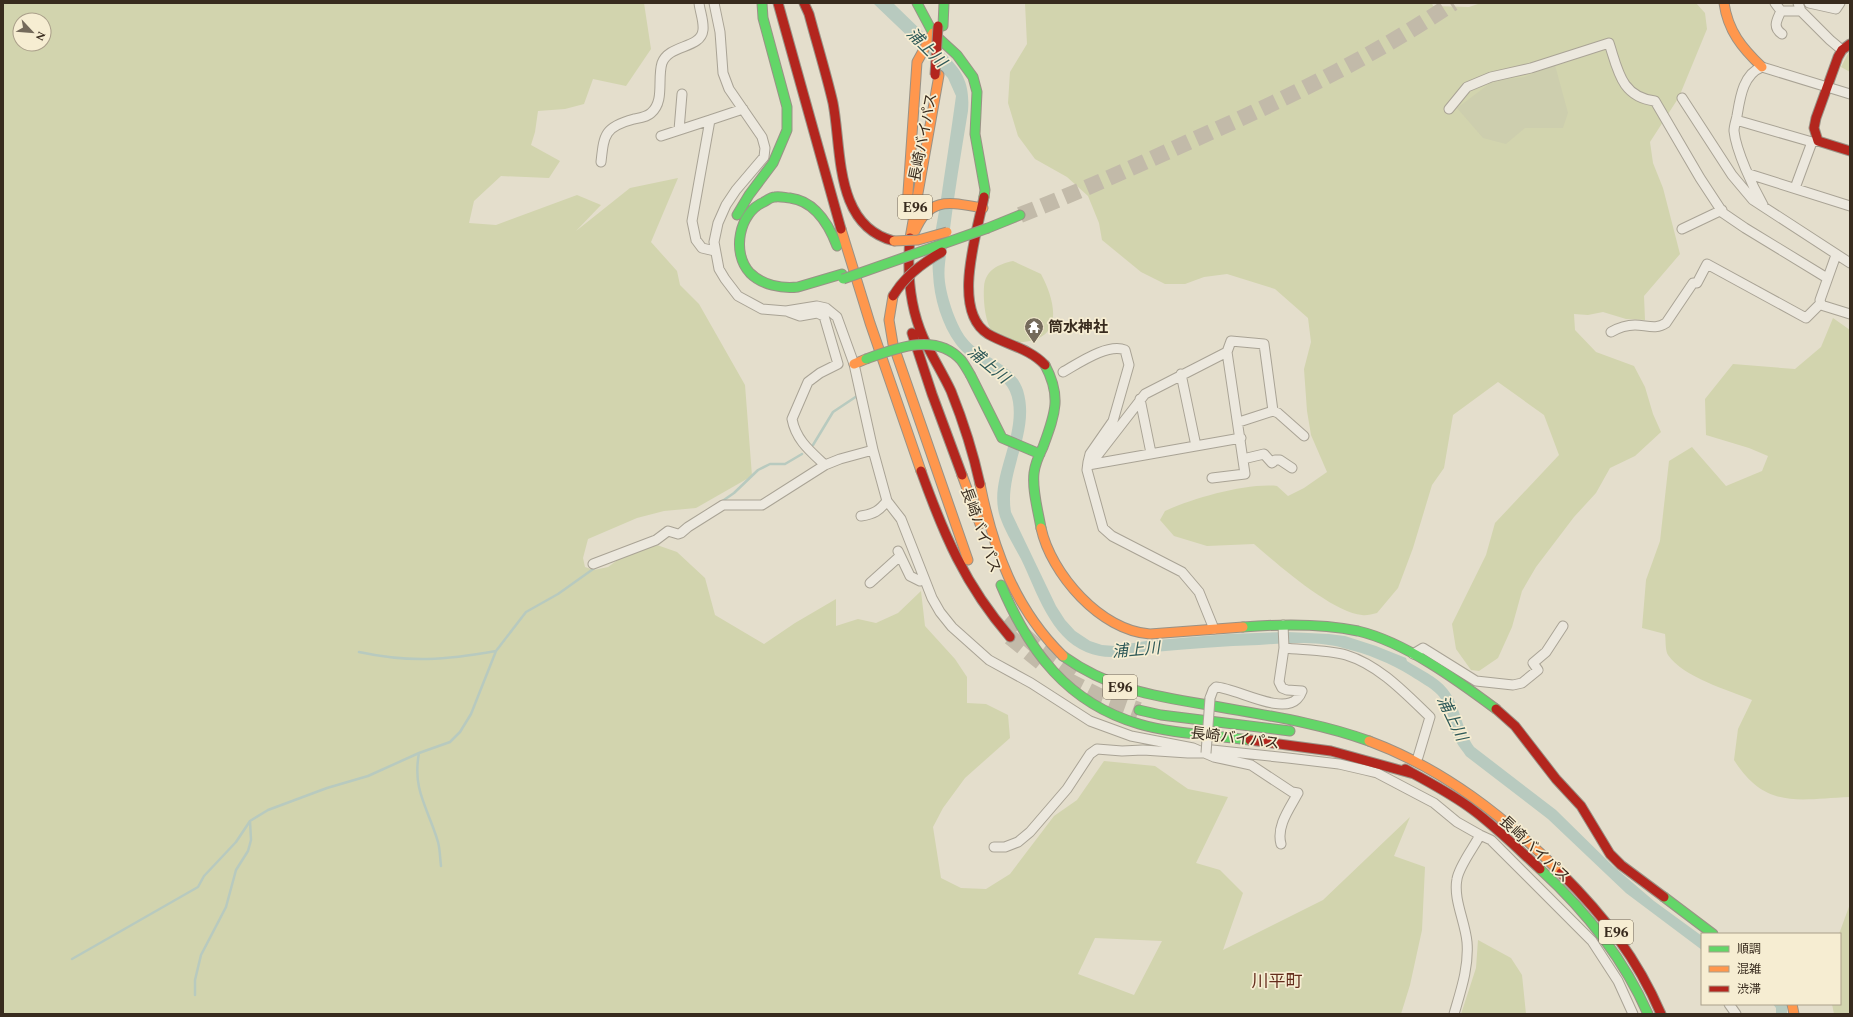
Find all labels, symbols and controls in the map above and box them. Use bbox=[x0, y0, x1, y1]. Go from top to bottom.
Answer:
north arrow bbox=[12, 12, 52, 52]
water label: 浦上川 bbox=[901, 22, 953, 75]
text: N bbox=[31, 28, 50, 44]
street label: 長崎バイパス bbox=[904, 91, 943, 183]
road number: E96 bbox=[898, 195, 932, 219]
temple icon: 筒水神社 bbox=[1023, 316, 1045, 344]
place label: 筒水神社 bbox=[1048, 316, 1108, 339]
water label: 浦上川 bbox=[962, 340, 1016, 391]
street label: 長崎バイパス bbox=[954, 484, 1007, 576]
water label: 浦上川 bbox=[1111, 636, 1163, 664]
road number: E96 bbox=[1103, 675, 1137, 699]
water label: 浦上川 bbox=[1431, 692, 1474, 747]
street label: 長崎バイパス bbox=[1189, 722, 1281, 755]
street label: 長崎バイパス bbox=[1494, 810, 1575, 888]
road number: E96 bbox=[1599, 920, 1633, 944]
legend bbox=[1701, 933, 1841, 1005]
text: 順調 bbox=[1737, 940, 1761, 959]
text: 混雑 bbox=[1737, 960, 1761, 979]
district label: 川平町 bbox=[1252, 969, 1303, 995]
text: 渋滞 bbox=[1737, 980, 1761, 999]

